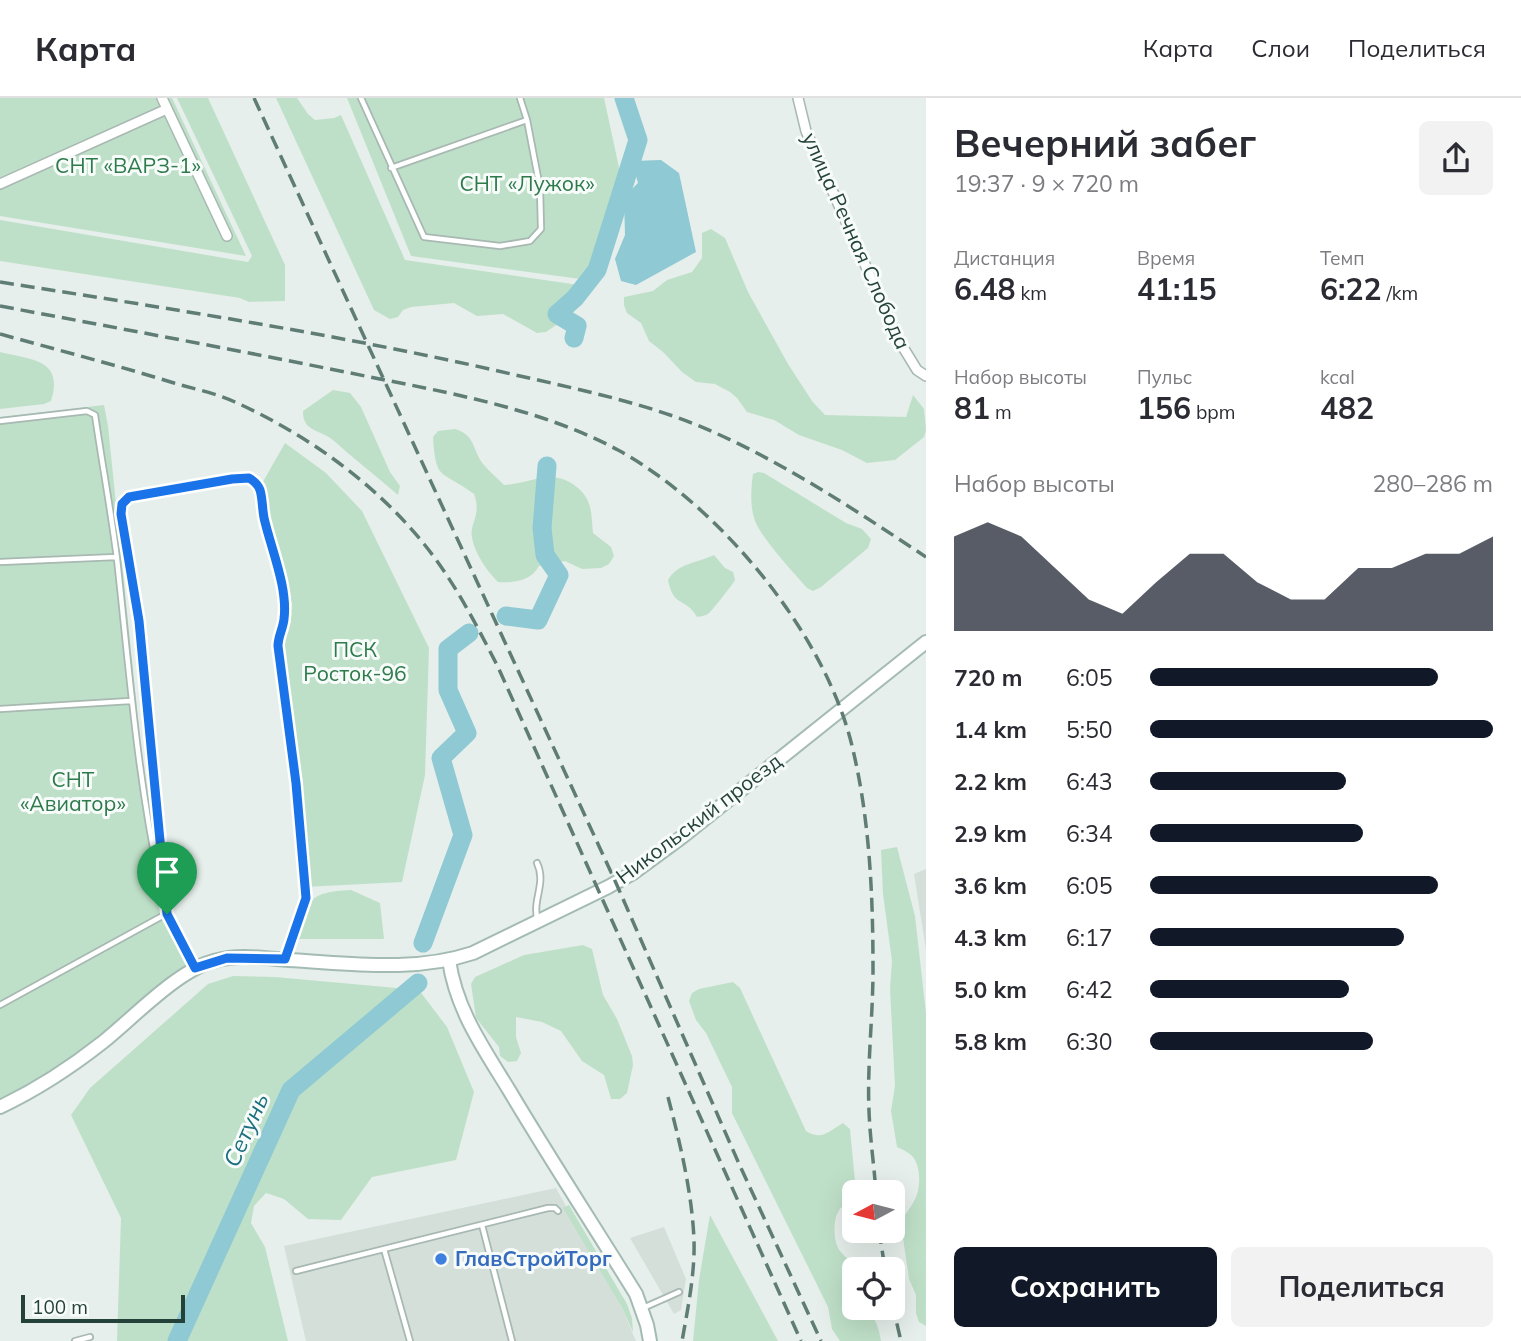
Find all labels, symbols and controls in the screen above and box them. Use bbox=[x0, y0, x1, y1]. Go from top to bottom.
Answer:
text: Карта bbox=[35, 28, 137, 69]
text: Карта bbox=[1143, 33, 1213, 63]
text: Слои bbox=[1251, 33, 1310, 63]
text: Поделиться bbox=[1348, 33, 1486, 63]
text: Вечерний забег bbox=[954, 119, 1256, 167]
button: share bbox=[1419, 121, 1493, 195]
street label: улица Речная Слобода bbox=[797, 128, 917, 353]
park label: СНТ «ВАРЗ-1» bbox=[55, 152, 201, 178]
text: 19:37 · 9 × 720 m bbox=[954, 169, 1139, 198]
park label: СНТ «Лужок» bbox=[459, 170, 595, 196]
text: Дистанция bbox=[954, 246, 1055, 270]
text: Время bbox=[1137, 246, 1195, 270]
text: Темп bbox=[1320, 246, 1365, 270]
text: 6.48 bbox=[954, 270, 1015, 308]
text: 41:15 bbox=[1137, 270, 1216, 308]
text: 6:22 bbox=[1320, 270, 1381, 308]
text: km bbox=[1015, 281, 1047, 305]
text: /km bbox=[1381, 281, 1418, 305]
text: Набор высоты bbox=[954, 365, 1087, 389]
text: Пульс bbox=[1137, 365, 1192, 389]
text: kcal bbox=[1320, 365, 1355, 389]
text: 81 bbox=[954, 389, 990, 427]
text: 156 bbox=[1137, 389, 1191, 427]
text: 482 bbox=[1320, 389, 1374, 427]
text: m bbox=[990, 400, 1012, 424]
text: bpm bbox=[1191, 400, 1235, 424]
text: Набор высоты bbox=[954, 469, 1115, 498]
text: 280–286 m bbox=[1372, 469, 1493, 498]
park label: ПСК Росток-96 bbox=[303, 636, 407, 686]
text: 720 m bbox=[954, 663, 1022, 692]
text: 6:05 bbox=[1066, 663, 1113, 692]
text: 1.4 km bbox=[954, 715, 1027, 744]
text: 5:50 bbox=[1066, 715, 1113, 744]
street label: Никольский проезд bbox=[610, 747, 787, 889]
park label: СНТ «Авиатор» bbox=[20, 766, 126, 816]
text: 2.2 km bbox=[954, 767, 1027, 796]
text: 6:43 bbox=[1066, 767, 1113, 796]
text: 2.9 km bbox=[954, 819, 1027, 848]
text: 6:34 bbox=[1066, 819, 1113, 848]
pin bbox=[137, 842, 197, 914]
icon: arrive bbox=[148, 853, 186, 891]
text: 3.6 km bbox=[954, 871, 1027, 900]
text: 6:05 bbox=[1066, 871, 1113, 900]
text: 4.3 km bbox=[954, 923, 1027, 952]
text: 6:17 bbox=[1066, 923, 1113, 952]
text: 5.0 km bbox=[954, 975, 1027, 1004]
text: 6:42 bbox=[1066, 975, 1113, 1004]
text: 5.8 km bbox=[954, 1027, 1027, 1056]
text: 6:30 bbox=[1066, 1027, 1113, 1056]
water label: Сетунь bbox=[217, 1088, 275, 1171]
north arrow bbox=[842, 1180, 905, 1242]
map controls bbox=[842, 1180, 905, 1320]
place label: ГлавСтройТорг bbox=[455, 1245, 612, 1271]
button: Сохранить bbox=[954, 1247, 1217, 1327]
button: Поделиться bbox=[1231, 1247, 1493, 1327]
marker: ГлавСтройТорг bbox=[433, 1251, 449, 1267]
button: locate bbox=[842, 1257, 905, 1320]
scale bar bbox=[21, 1292, 186, 1324]
text: 100 m bbox=[32, 1295, 88, 1319]

